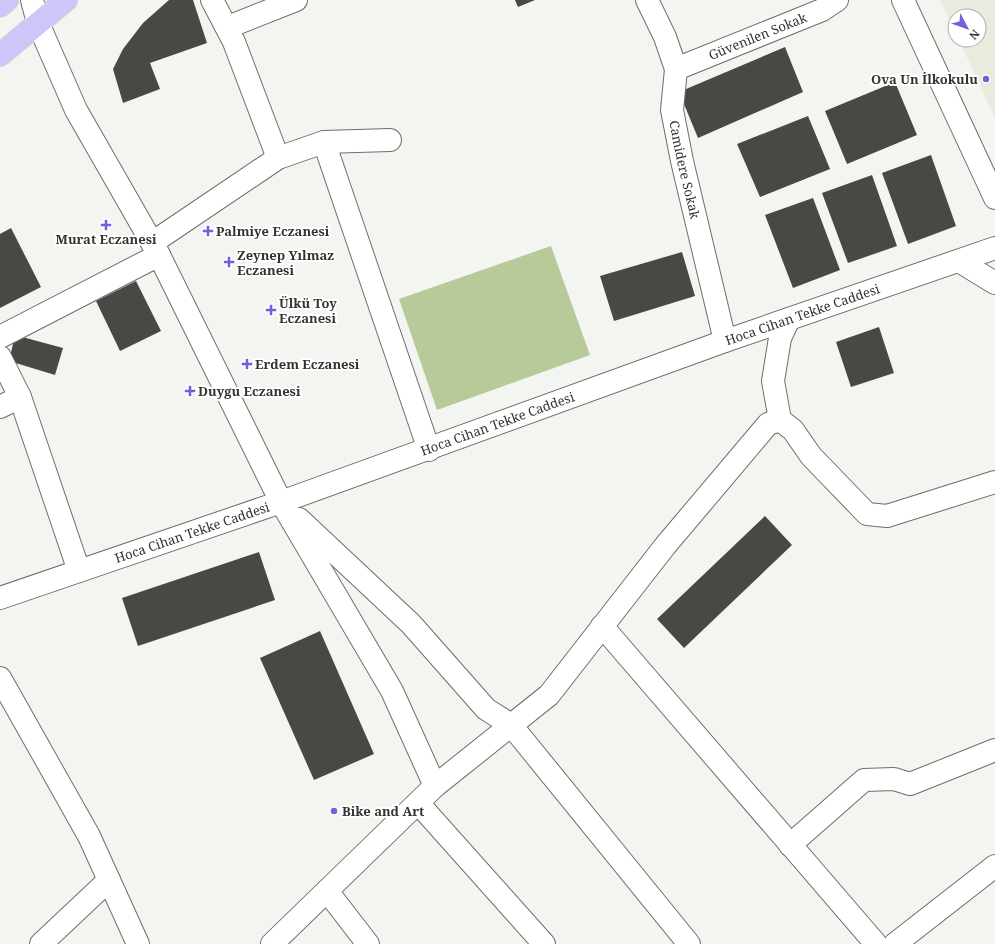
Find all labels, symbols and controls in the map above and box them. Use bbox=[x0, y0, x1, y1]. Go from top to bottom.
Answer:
street label: Güvenilen Sokak bbox=[706, 8, 810, 64]
north arrow bbox=[947, 8, 987, 48]
text: N bbox=[966, 27, 983, 43]
place label: Ova Un İlkokulu bbox=[871, 70, 978, 88]
marker: Ova Un İlkokulu bbox=[981, 74, 991, 84]
street label: Camidere Sokak bbox=[665, 119, 705, 221]
marker: Murat Eczanesi bbox=[101, 220, 111, 230]
place label: Palmiye Eczanesi bbox=[216, 222, 330, 240]
marker: Palmiye Eczanesi bbox=[203, 226, 213, 236]
place label: Murat Eczanesi bbox=[56, 230, 157, 248]
place label: Zeynep Yılmaz Eczanesi bbox=[237, 246, 334, 279]
marker: Zeynep Yılmaz Eczanesi bbox=[224, 257, 234, 267]
street label: Hoca Cihan Tekke Caddesi bbox=[723, 279, 882, 349]
place label: Ülkü Toy Eczanesi bbox=[279, 294, 337, 327]
marker: Ülkü Toy Eczanesi bbox=[266, 305, 276, 315]
place label: Erdem Eczanesi bbox=[255, 355, 360, 373]
marker: Erdem Eczanesi bbox=[242, 359, 252, 369]
place label: Duygu Eczanesi bbox=[198, 382, 301, 400]
marker: Duygu Eczanesi bbox=[185, 386, 195, 396]
street label: Hoca Cihan Tekke Caddesi bbox=[418, 387, 577, 460]
street label: Hoca Cihan Tekke Caddesi bbox=[112, 498, 272, 567]
place label: Bike and Art bbox=[342, 802, 424, 820]
marker: Bike and Art bbox=[329, 806, 339, 816]

